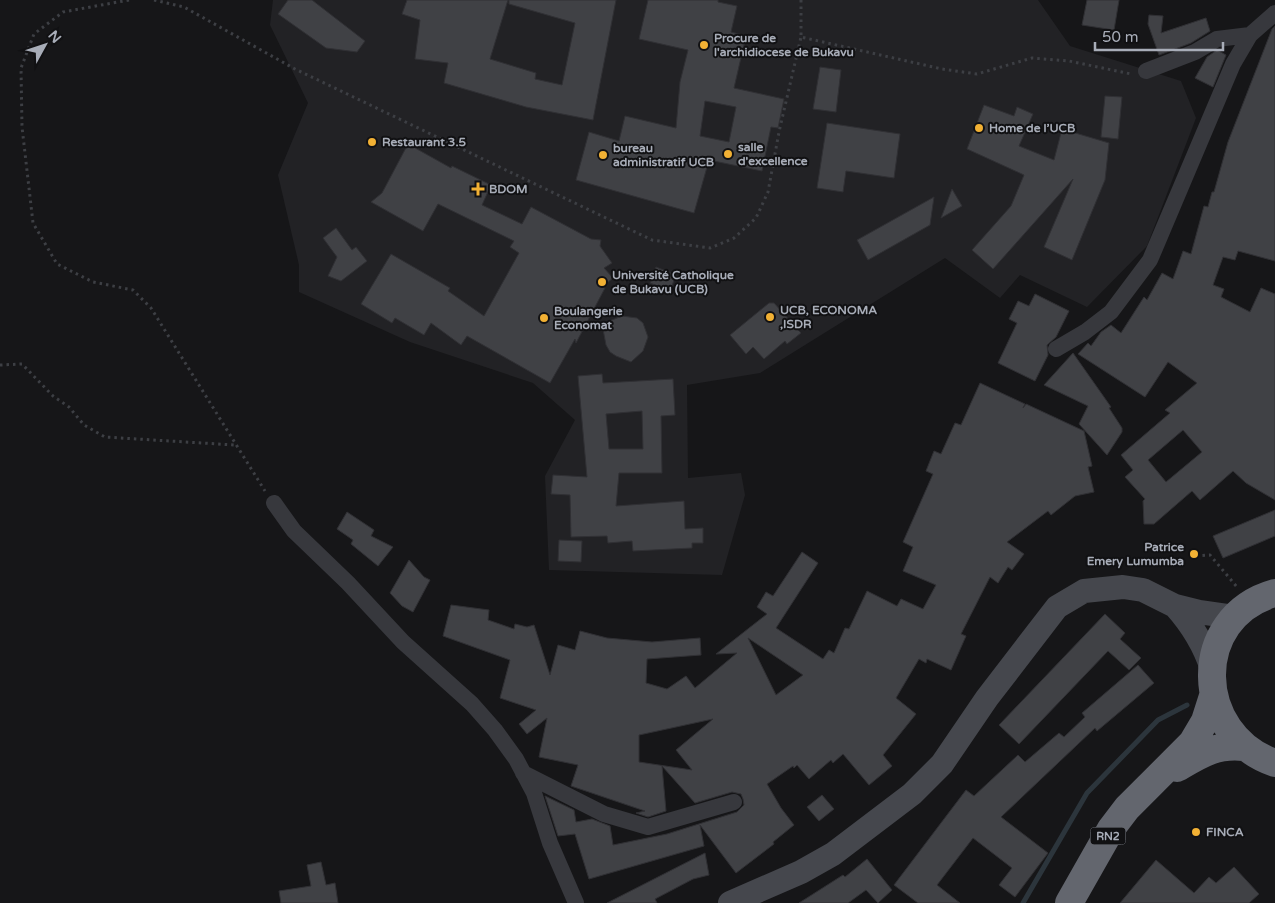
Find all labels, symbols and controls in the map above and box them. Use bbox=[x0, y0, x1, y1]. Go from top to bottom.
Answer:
north arrow bbox=[20, 20, 70, 70]
scale bar bbox=[1095, 20, 1222, 52]
text: N bbox=[44, 27, 65, 47]
text: 50 m bbox=[1102, 28, 1139, 46]
place label: Procure de l'archidiocese de Bukavu bbox=[714, 31, 854, 59]
marker: Procure de l'archidiocese de Bukavu bbox=[698, 39, 710, 51]
place label: Home de l’UCB bbox=[989, 121, 1075, 135]
marker: Home de l’UCB bbox=[973, 122, 985, 134]
place label: Restaurant 3.5 bbox=[382, 135, 467, 149]
marker: Restaurant 3.5 bbox=[366, 136, 378, 148]
place label: salle d'excellence bbox=[738, 140, 808, 168]
place label: bureau administratif UCB bbox=[613, 141, 714, 169]
marker: salle d'excellence bbox=[722, 148, 734, 160]
marker: bureau administratif UCB bbox=[597, 149, 609, 161]
marker: BDOM bbox=[471, 182, 485, 196]
place label: BDOM bbox=[489, 182, 528, 196]
place label: Université Catholique de Bukavu (UCB) bbox=[612, 268, 734, 296]
marker: Université Catholique de Bukavu (UCB) bbox=[596, 276, 608, 288]
place label: UCB, ECONOMA ,ISDR bbox=[780, 303, 877, 331]
place label: Boulangerie Economat bbox=[554, 304, 623, 332]
marker: UCB, ECONOMA ,ISDR bbox=[764, 311, 776, 323]
marker: Boulangerie Economat bbox=[538, 312, 550, 324]
place label: Patrice Emery Lumumba bbox=[1087, 540, 1184, 569]
marker: Patrice Emery Lumumba bbox=[1188, 548, 1200, 560]
place label: FINCA bbox=[1206, 825, 1244, 839]
marker: FINCA bbox=[1190, 826, 1202, 838]
road number: RN2 bbox=[1090, 828, 1126, 844]

